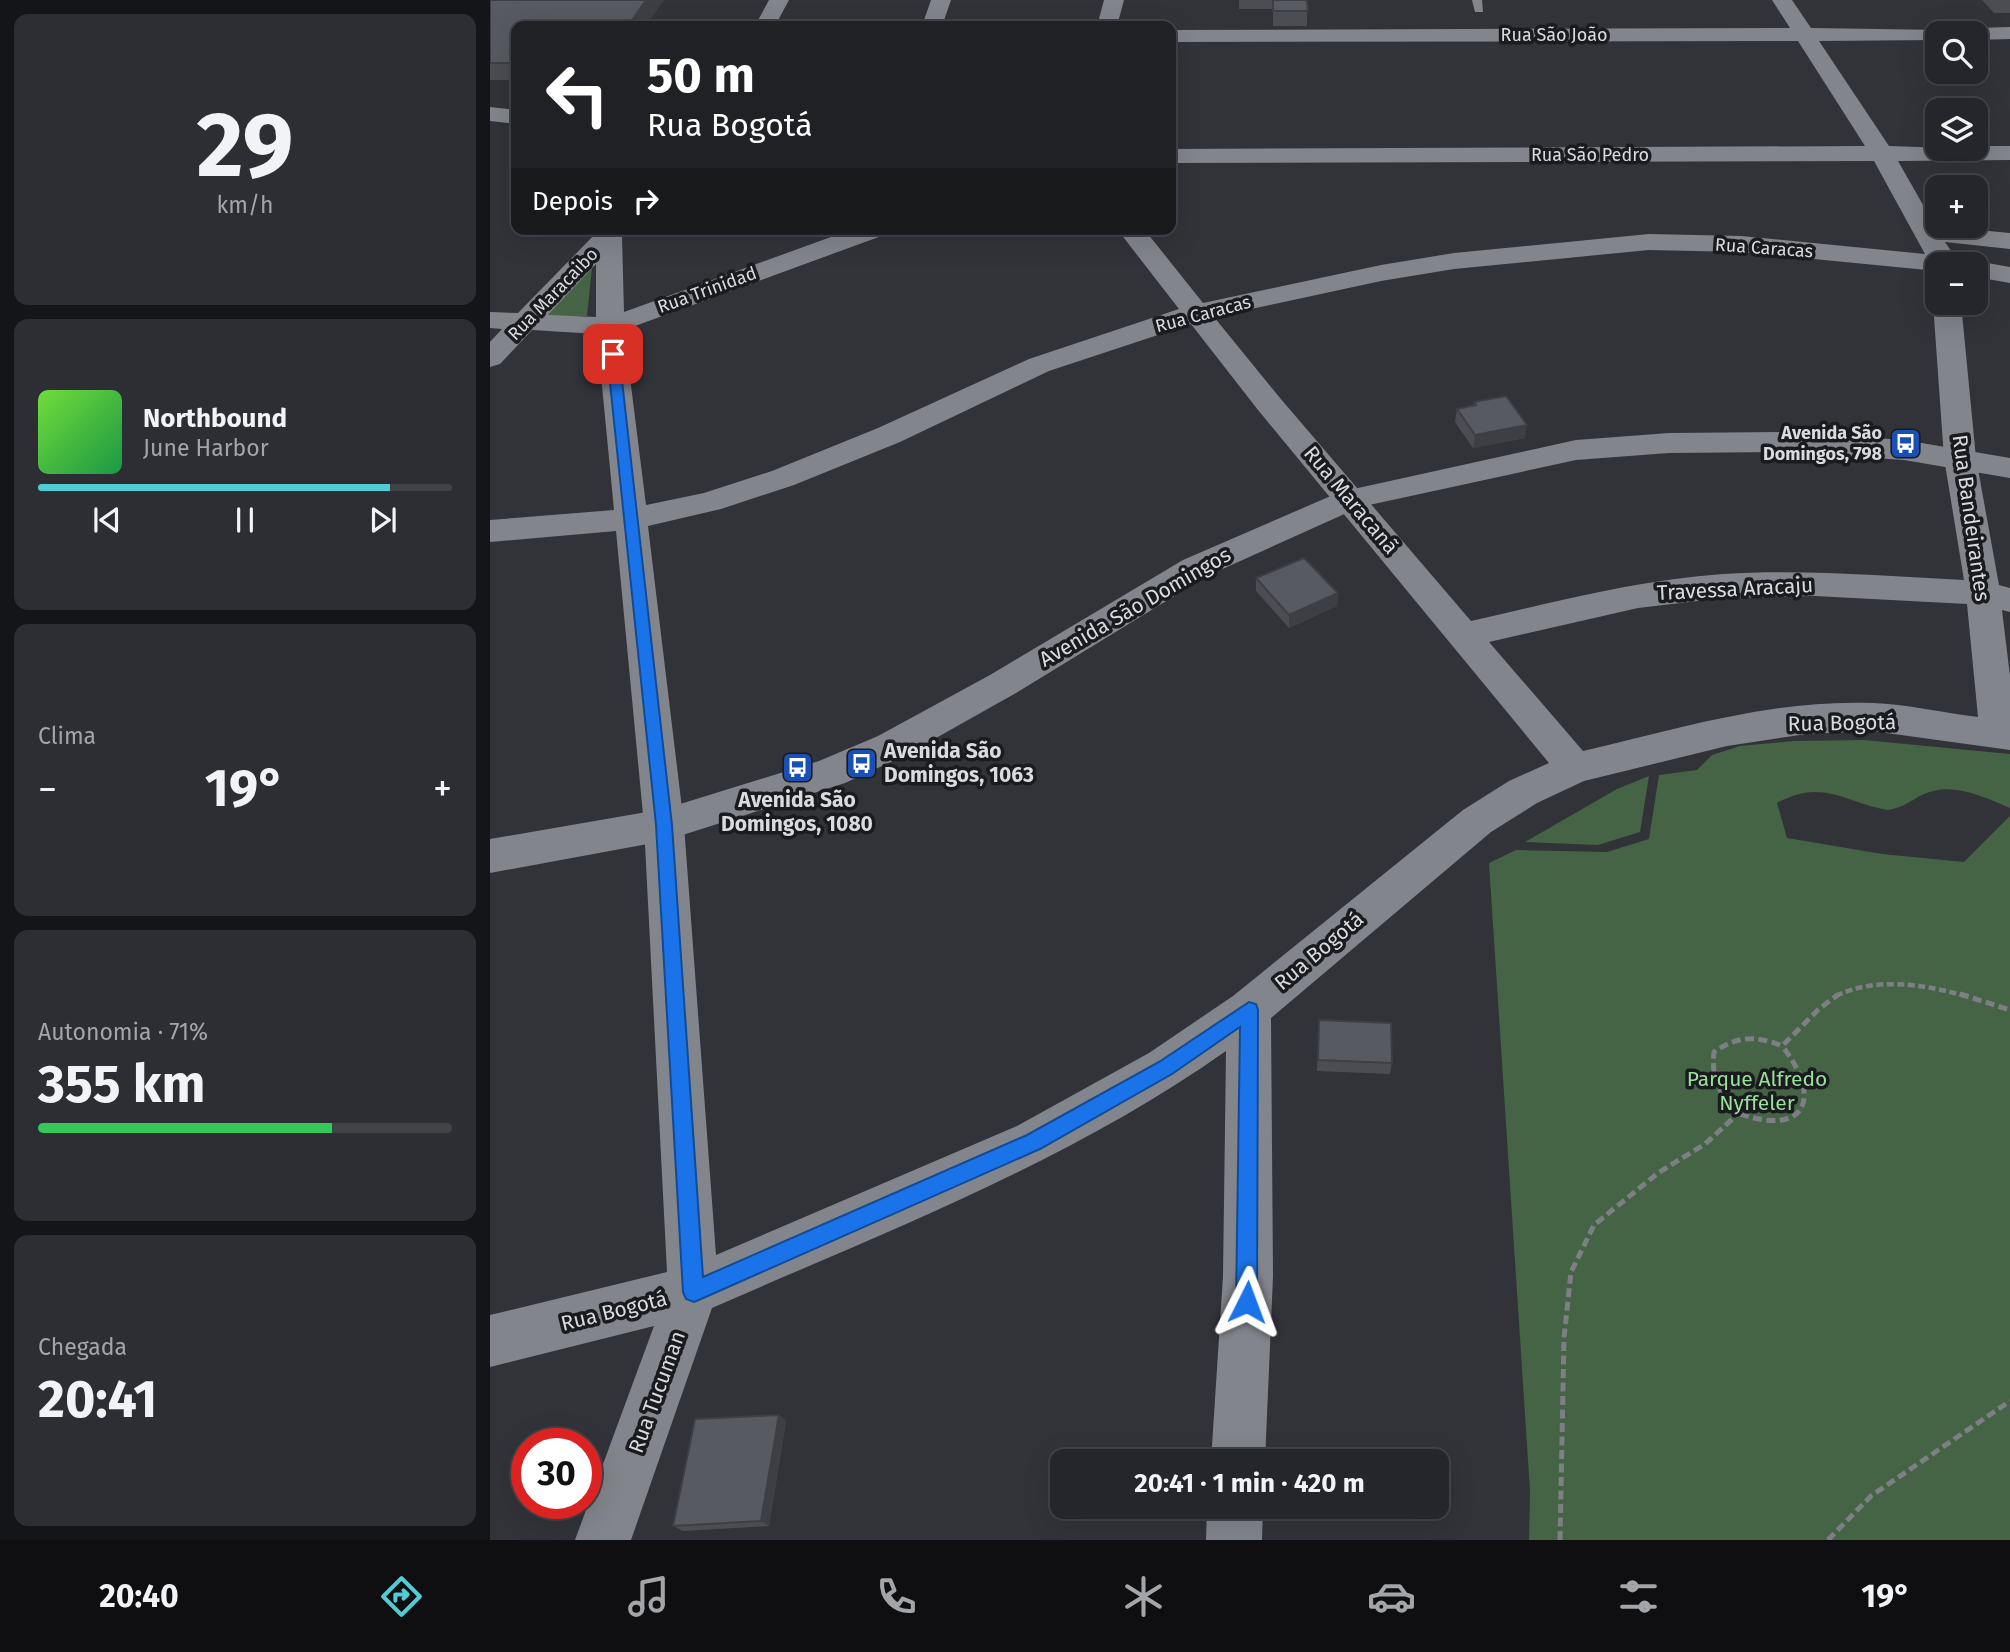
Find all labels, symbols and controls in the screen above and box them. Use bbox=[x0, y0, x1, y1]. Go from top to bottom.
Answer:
map controls bbox=[1925, 21, 1988, 315]
button: search bbox=[1925, 21, 1988, 84]
street label: Rua São João bbox=[1501, 24, 1607, 46]
text: 50 m bbox=[647, 46, 755, 105]
icon: left bbox=[532, 49, 623, 140]
text: 29 bbox=[196, 91, 294, 200]
button: layers bbox=[1925, 98, 1988, 161]
text: Rua Bogotá bbox=[647, 106, 813, 144]
street label: Rua São Pedro bbox=[1531, 144, 1649, 166]
button: + bbox=[1925, 175, 1988, 238]
icon: right bbox=[627, 182, 665, 220]
text: Depois bbox=[532, 186, 613, 217]
text: km/h bbox=[217, 191, 273, 219]
street label: Rua Caracas bbox=[1714, 234, 1814, 262]
street label: Rua Maracaibo bbox=[503, 243, 603, 345]
button: − bbox=[1925, 252, 1988, 315]
street label: Rua Trinidad bbox=[655, 262, 759, 318]
street label: Rua Caracas bbox=[1153, 291, 1253, 337]
pin bbox=[583, 324, 643, 384]
icon: arrive bbox=[594, 335, 632, 373]
text: Northbound bbox=[143, 403, 287, 434]
place label: Avenida São Domingos, 798 bbox=[1763, 422, 1882, 465]
bus stop icon: Avenida São Domingos, 798 bbox=[1888, 426, 1922, 460]
street label: Rua Bandeirantes bbox=[1946, 433, 1996, 603]
text: June Harbor bbox=[143, 434, 269, 462]
street label: Rua Maracanã bbox=[1298, 441, 1404, 559]
icon: previous bbox=[88, 501, 126, 539]
icon: pause bbox=[226, 501, 264, 539]
icon: next bbox=[364, 501, 402, 539]
street label: Avenida São Domingos bbox=[1035, 541, 1236, 672]
street label: Travessa Aracaju bbox=[1656, 572, 1814, 606]
street label: Rua Bogotá bbox=[1787, 709, 1897, 737]
text: Clima bbox=[38, 722, 96, 750]
place label: Avenida São Domingos, 1063 bbox=[883, 738, 1034, 788]
bus stop icon: Avenida São Domingos, 1063 bbox=[844, 746, 878, 780]
bus stop icon: Avenida São Domingos, 1080 bbox=[780, 751, 814, 785]
text: 19° bbox=[205, 757, 285, 820]
text: − bbox=[38, 766, 57, 812]
text: + bbox=[433, 766, 452, 812]
place label: Avenida São Domingos, 1080 bbox=[721, 787, 873, 837]
street label: Rua Bogotá bbox=[1269, 906, 1369, 996]
text: Autonomia · 71% bbox=[38, 1018, 208, 1046]
text: 355 km bbox=[38, 1053, 206, 1116]
park label: Parque Alfredo Nyffeler bbox=[1687, 1066, 1827, 1116]
position arrow bbox=[1210, 1265, 1284, 1339]
street label: Rua Bogotá bbox=[558, 1285, 670, 1337]
street label: Rua Tucuman bbox=[623, 1327, 691, 1457]
text: Chegada bbox=[38, 1333, 127, 1361]
text: 20:41 bbox=[38, 1368, 157, 1431]
speed limit sign: 30 bbox=[511, 1428, 602, 1519]
text: 20:41 · 1 min · 420 m bbox=[1134, 1468, 1365, 1499]
icon: directions bbox=[377, 1572, 426, 1621]
icon: music bbox=[624, 1572, 673, 1621]
icon: phone bbox=[872, 1572, 921, 1621]
icon: climate bbox=[1119, 1572, 1168, 1621]
icon: car bbox=[1367, 1572, 1416, 1621]
icon: filters bbox=[1614, 1572, 1663, 1621]
text: 20:40 bbox=[99, 1577, 179, 1615]
text: 19° bbox=[1861, 1577, 1911, 1615]

